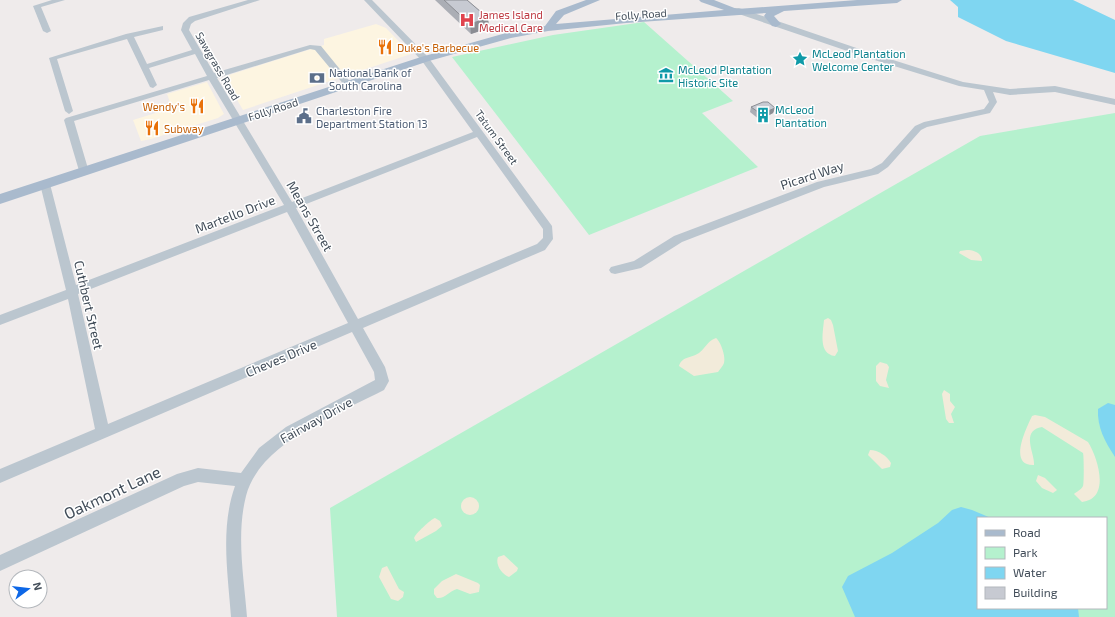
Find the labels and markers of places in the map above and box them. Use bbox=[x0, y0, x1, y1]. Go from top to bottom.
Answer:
place label: James Island Medical Care bbox=[479, 8, 543, 34]
hospital icon: James Island Medical Care bbox=[458, 11, 476, 29]
restaurant icon: Duke's Barbecue bbox=[376, 38, 394, 56]
place label: Duke's Barbecue bbox=[397, 41, 479, 54]
place label: McLeod Plantation Welcome Center bbox=[812, 47, 906, 73]
place icon: McLeod Plantation Welcome Center bbox=[791, 50, 809, 68]
place label: McLeod Plantation Historic Site bbox=[678, 63, 772, 89]
place label: National Bank of South Carolina bbox=[329, 66, 412, 92]
museum icon: McLeod Plantation Historic Site bbox=[657, 66, 675, 84]
bank icon: National Bank of South Carolina bbox=[308, 69, 326, 87]
restaurant icon: Wendy's bbox=[188, 97, 206, 115]
place label: Wendy's bbox=[142, 100, 185, 113]
place label: McLeod Plantation bbox=[775, 103, 827, 129]
place label: Charleston Fire Department Station 13 bbox=[316, 104, 428, 130]
building icon: McLeod Plantation bbox=[754, 106, 772, 124]
public building icon: Charleston Fire Department Station 13 bbox=[295, 107, 313, 125]
restaurant icon: Subway bbox=[143, 119, 161, 137]
place label: Subway bbox=[164, 122, 204, 135]

